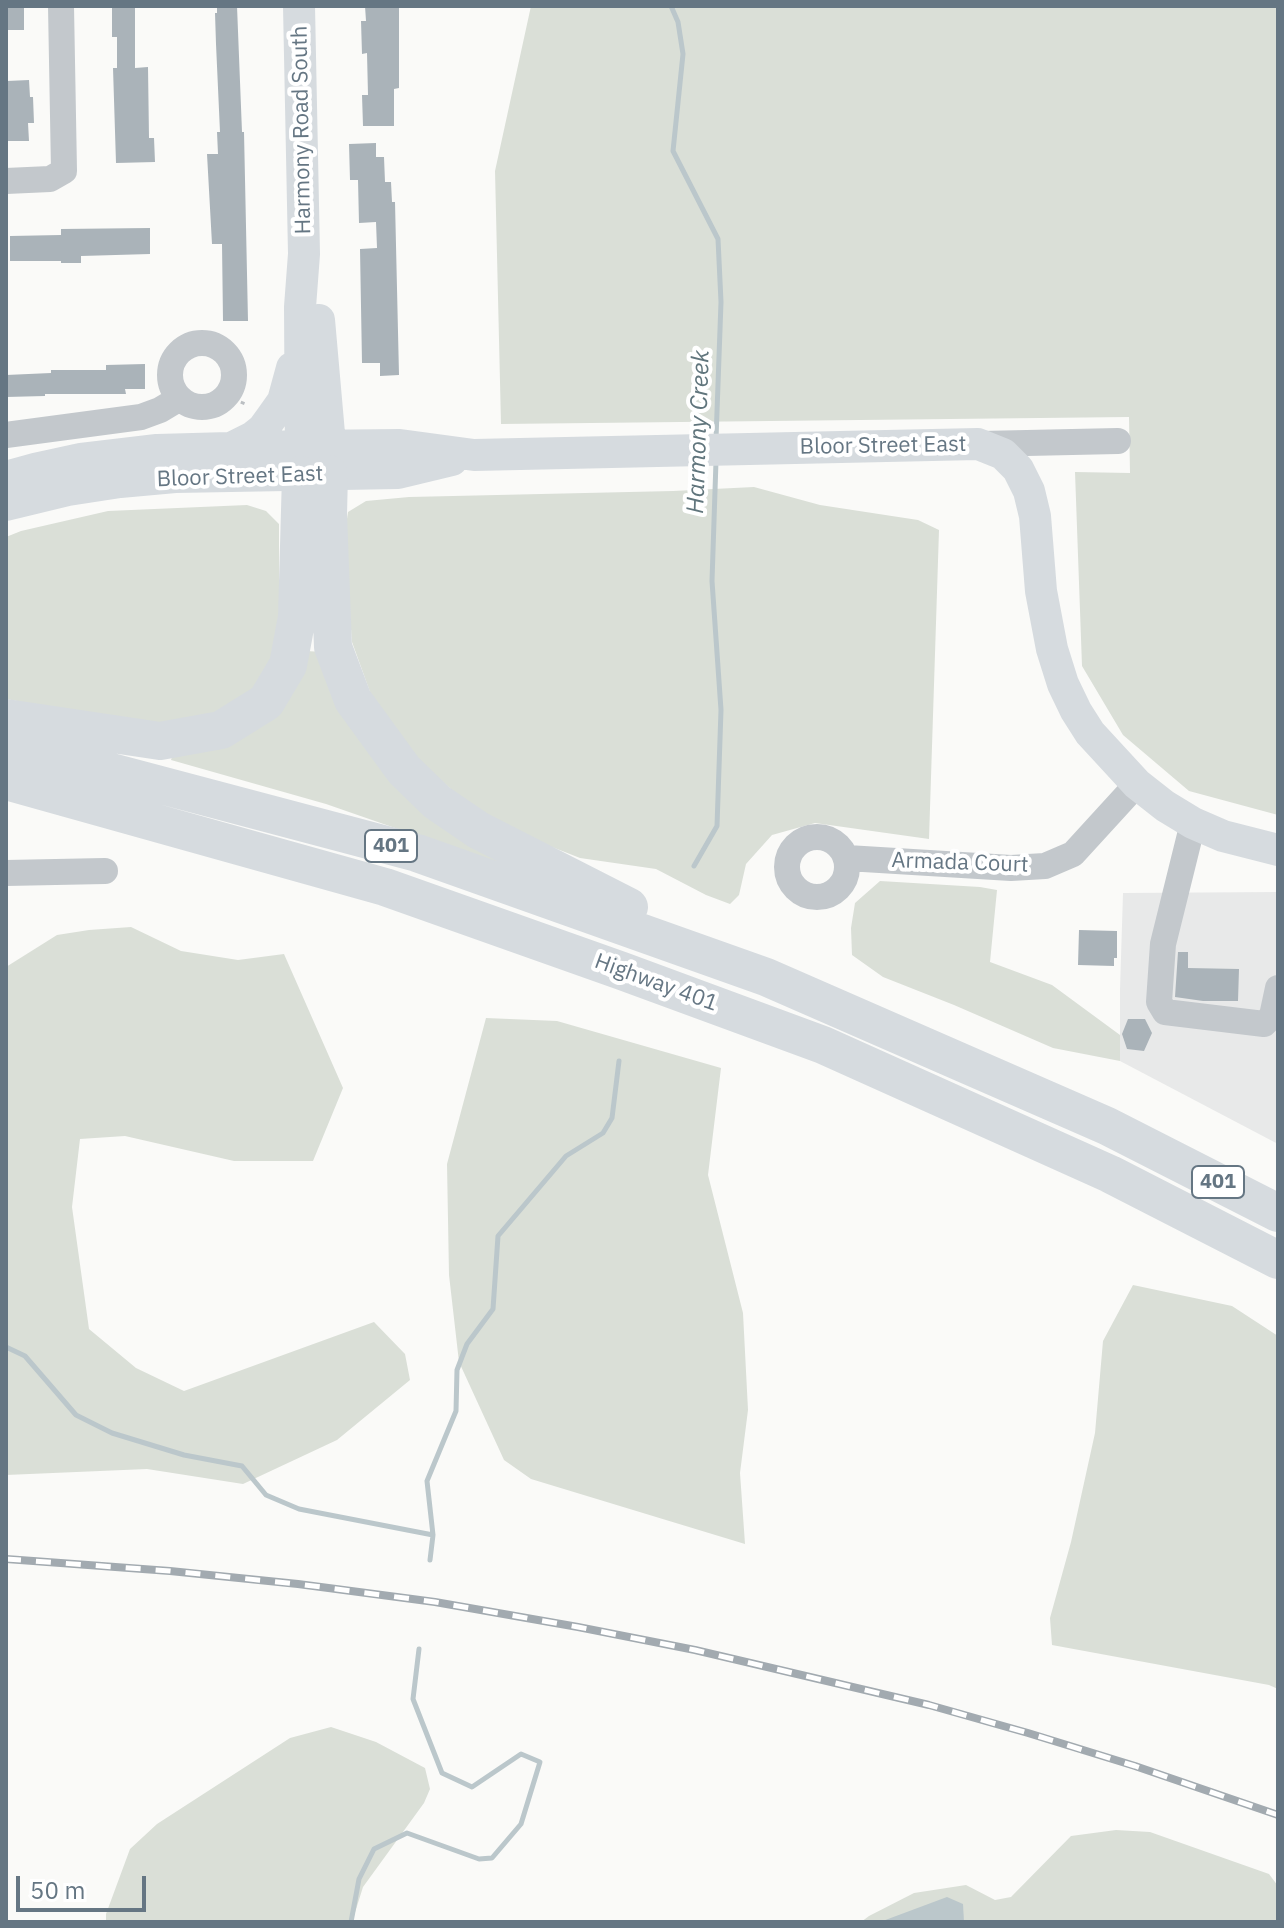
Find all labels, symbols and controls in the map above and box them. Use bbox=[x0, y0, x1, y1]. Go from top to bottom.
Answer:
street label: Harmony Road South bbox=[287, 25, 317, 235]
water label: Harmony Creek bbox=[682, 350, 716, 514]
street label: Bloor Street East bbox=[799, 431, 967, 461]
street label: Bloor Street East bbox=[156, 461, 324, 493]
road number: 401 bbox=[365, 830, 417, 862]
street label: Armada Court bbox=[891, 847, 1029, 879]
street label: Highway 401 bbox=[591, 949, 721, 1017]
road number: 401 bbox=[1192, 1166, 1244, 1198]
scale bar bbox=[20, 1860, 150, 1910]
text: 50 m bbox=[30, 1874, 85, 1906]

